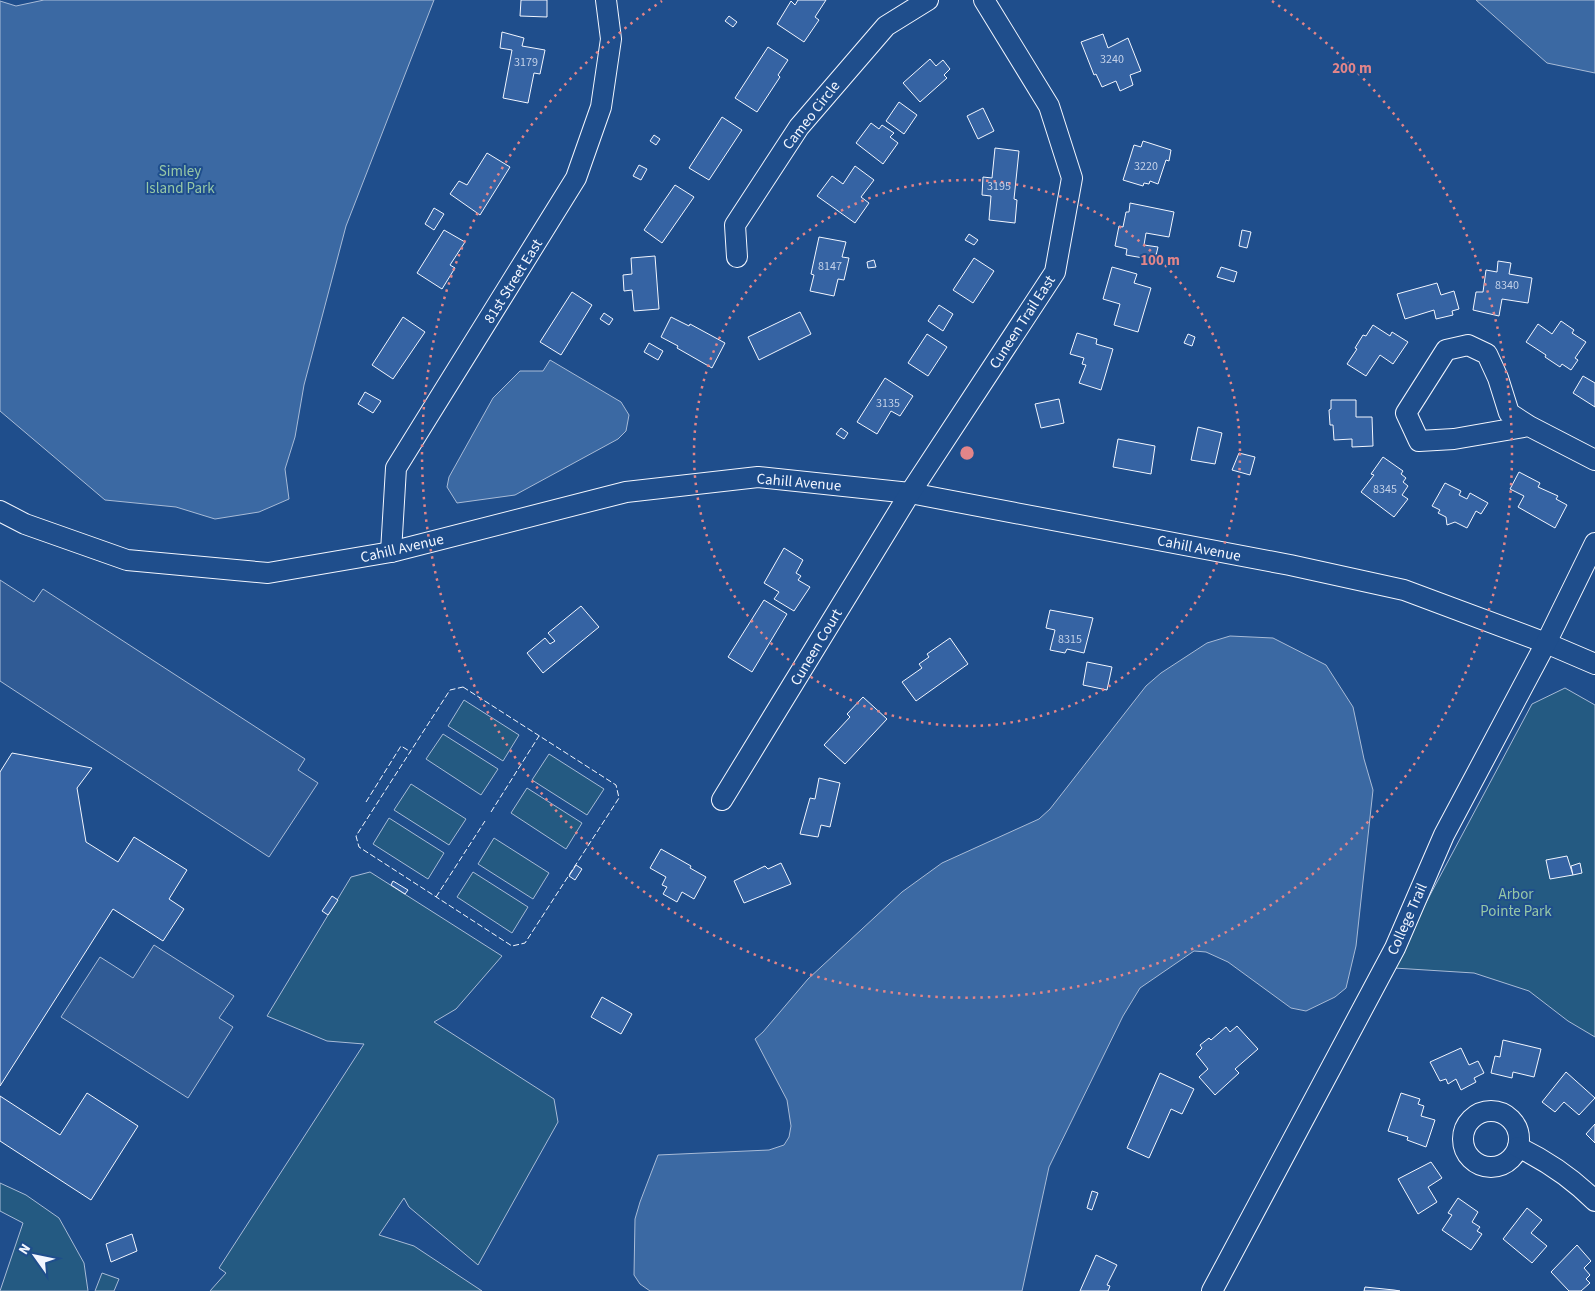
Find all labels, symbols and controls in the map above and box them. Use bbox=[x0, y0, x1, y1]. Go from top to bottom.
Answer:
house number: 3240 bbox=[1100, 51, 1124, 68]
house number: 3179 bbox=[514, 54, 538, 71]
text: 200 m bbox=[1332, 58, 1372, 79]
street label: Cameo Circle bbox=[778, 76, 845, 154]
house number: 3220 bbox=[1134, 158, 1158, 175]
park label: Simley Island Park bbox=[145, 161, 215, 199]
house number: 3195 bbox=[987, 178, 1011, 195]
street label: 81st Street East bbox=[479, 235, 548, 328]
text: 100 m bbox=[1140, 250, 1180, 271]
house number: 8147 bbox=[818, 258, 842, 275]
street label: Cuneen Trail East bbox=[984, 271, 1061, 373]
house number: 8340 bbox=[1495, 277, 1519, 294]
house number: 3135 bbox=[876, 395, 900, 412]
centre of rings bbox=[958, 444, 976, 462]
street label: Cahill Avenue bbox=[756, 468, 842, 497]
house number: 8345 bbox=[1373, 481, 1397, 498]
street label: Cahill Avenue bbox=[358, 529, 446, 568]
street label: Cahill Avenue bbox=[1155, 530, 1243, 567]
street label: Cuneen Court bbox=[785, 605, 848, 690]
house number: 8315 bbox=[1058, 631, 1082, 648]
street label: College Trail bbox=[1382, 880, 1433, 959]
park label: Arbor Pointe Park bbox=[1480, 884, 1552, 922]
north arrow bbox=[10, 1231, 60, 1281]
text: N bbox=[14, 1240, 36, 1259]

